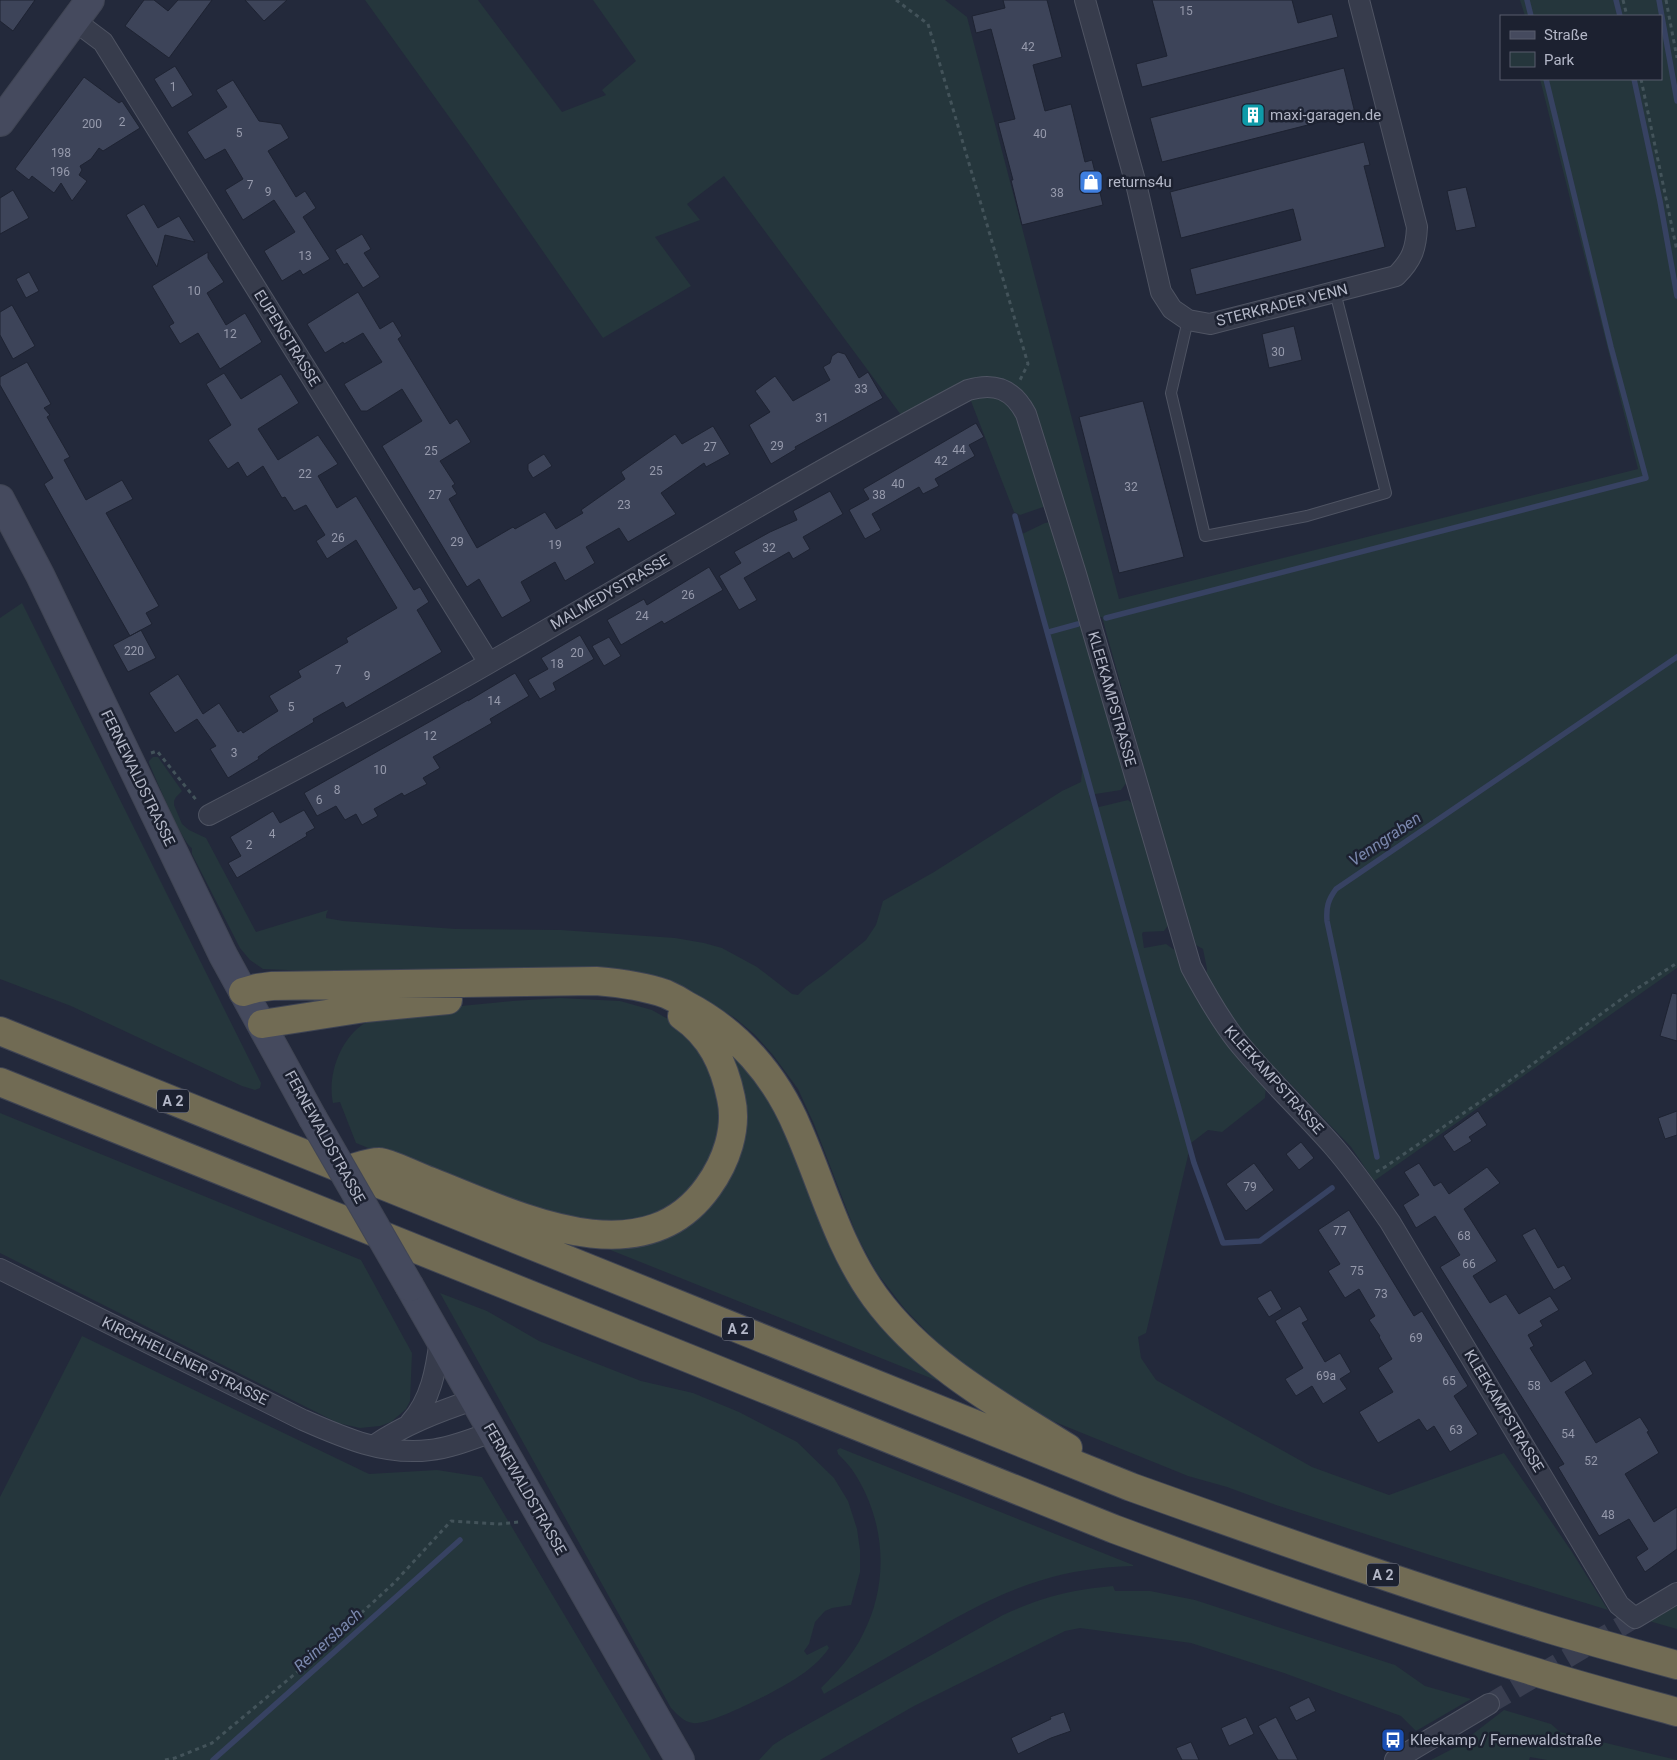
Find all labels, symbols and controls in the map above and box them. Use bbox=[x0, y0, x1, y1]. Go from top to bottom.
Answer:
house number: 15 bbox=[1179, 4, 1193, 18]
legend bbox=[1500, 15, 1662, 80]
text: Straße bbox=[1544, 26, 1588, 44]
house number: 42 bbox=[1021, 40, 1035, 54]
text: Park bbox=[1544, 51, 1575, 69]
house number: 1 bbox=[170, 80, 176, 94]
building icon: maxi-garagen.de bbox=[1240, 102, 1266, 128]
place label: maxi-garagen.de bbox=[1270, 106, 1381, 124]
house number: 2 bbox=[119, 115, 126, 129]
house number: 200 bbox=[82, 117, 102, 131]
house number: 5 bbox=[236, 126, 243, 140]
house number: 40 bbox=[1033, 127, 1047, 141]
house number: 198 bbox=[51, 146, 71, 160]
house number: 196 bbox=[50, 165, 70, 179]
shop icon: returns4u bbox=[1078, 169, 1104, 195]
place label: returns4u bbox=[1108, 173, 1172, 191]
house number: 7 bbox=[247, 178, 254, 192]
house number: 9 bbox=[265, 185, 271, 199]
house number: 38 bbox=[1050, 186, 1064, 200]
house number: 13 bbox=[298, 249, 312, 263]
street label: STERKRADER VENN bbox=[1214, 280, 1350, 330]
house number: 10 bbox=[187, 284, 201, 298]
street label: EUPENSTRASSE bbox=[250, 287, 324, 390]
house number: 12 bbox=[223, 327, 237, 341]
house number: 30 bbox=[1271, 345, 1285, 359]
house number: 33 bbox=[854, 382, 868, 396]
house number: 31 bbox=[815, 411, 829, 425]
house number: 29 bbox=[770, 439, 784, 453]
house number: 27 bbox=[703, 440, 717, 454]
house number: 44 bbox=[952, 443, 966, 457]
house number: 25 bbox=[424, 444, 438, 458]
house number: 42 bbox=[934, 454, 948, 468]
house number: 25 bbox=[649, 464, 663, 478]
house number: 22 bbox=[298, 467, 312, 481]
house number: 40 bbox=[891, 477, 905, 491]
house number: 32 bbox=[1124, 480, 1138, 494]
house number: 27 bbox=[428, 488, 442, 502]
house number: 38 bbox=[872, 488, 886, 502]
house number: 23 bbox=[617, 498, 631, 512]
house number: 26 bbox=[331, 531, 345, 545]
house number: 29 bbox=[450, 535, 464, 549]
house number: 19 bbox=[548, 538, 562, 552]
house number: 32 bbox=[762, 541, 776, 555]
street label: MALMEDYSTRASSE bbox=[547, 550, 673, 633]
house number: 26 bbox=[681, 588, 695, 602]
house number: 24 bbox=[635, 609, 649, 623]
street label: KLEEKAMPSTRASSE bbox=[1084, 629, 1140, 769]
house number: 220 bbox=[124, 644, 144, 658]
house number: 20 bbox=[570, 646, 584, 660]
house number: 18 bbox=[550, 657, 564, 671]
house number: 7 bbox=[335, 663, 342, 677]
house number: 9 bbox=[364, 669, 370, 683]
house number: 14 bbox=[487, 694, 501, 708]
house number: 5 bbox=[288, 700, 295, 714]
street label: FERNEWALDSTRASSE bbox=[97, 707, 179, 849]
house number: 12 bbox=[423, 729, 437, 743]
house number: 3 bbox=[231, 746, 237, 760]
house number: 10 bbox=[373, 763, 387, 777]
house number: 8 bbox=[334, 783, 341, 797]
house number: 6 bbox=[316, 793, 323, 807]
water label: Venngraben bbox=[1345, 808, 1425, 870]
house number: 4 bbox=[269, 827, 276, 841]
house number: 2 bbox=[246, 838, 253, 852]
street label: KLEEKAMPSTRASSE bbox=[1221, 1022, 1328, 1138]
street label: FERNEWALDSTRASSE bbox=[281, 1067, 369, 1207]
road number: A 2 bbox=[157, 1090, 189, 1112]
house number: 79 bbox=[1243, 1180, 1257, 1194]
house number: 77 bbox=[1333, 1224, 1347, 1238]
house number: 68 bbox=[1457, 1229, 1471, 1243]
house number: 66 bbox=[1462, 1257, 1476, 1271]
house number: 75 bbox=[1350, 1264, 1364, 1278]
house number: 73 bbox=[1374, 1287, 1388, 1301]
street label: KIRCHHELLENER STRASSE bbox=[99, 1313, 271, 1409]
road number: A 2 bbox=[722, 1318, 754, 1340]
house number: 69 bbox=[1409, 1331, 1423, 1345]
street label: KLEEKAMPSTRASSE bbox=[1460, 1347, 1548, 1476]
house number: 69a bbox=[1316, 1369, 1336, 1383]
house number: 65 bbox=[1442, 1374, 1456, 1388]
house number: 58 bbox=[1527, 1379, 1541, 1393]
street label: FERNEWALDSTRASSE bbox=[480, 1420, 570, 1559]
house number: 63 bbox=[1449, 1423, 1463, 1437]
house number: 54 bbox=[1561, 1427, 1575, 1441]
house number: 52 bbox=[1584, 1454, 1598, 1468]
house number: 48 bbox=[1601, 1508, 1615, 1522]
road number: A 2 bbox=[1367, 1564, 1399, 1586]
water label: Reinersbach bbox=[290, 1604, 366, 1676]
bus stop icon: Kleekamp / Fernewaldstraße bbox=[1380, 1727, 1406, 1753]
place label: Kleekamp / Fernewaldstraße bbox=[1410, 1731, 1601, 1749]

